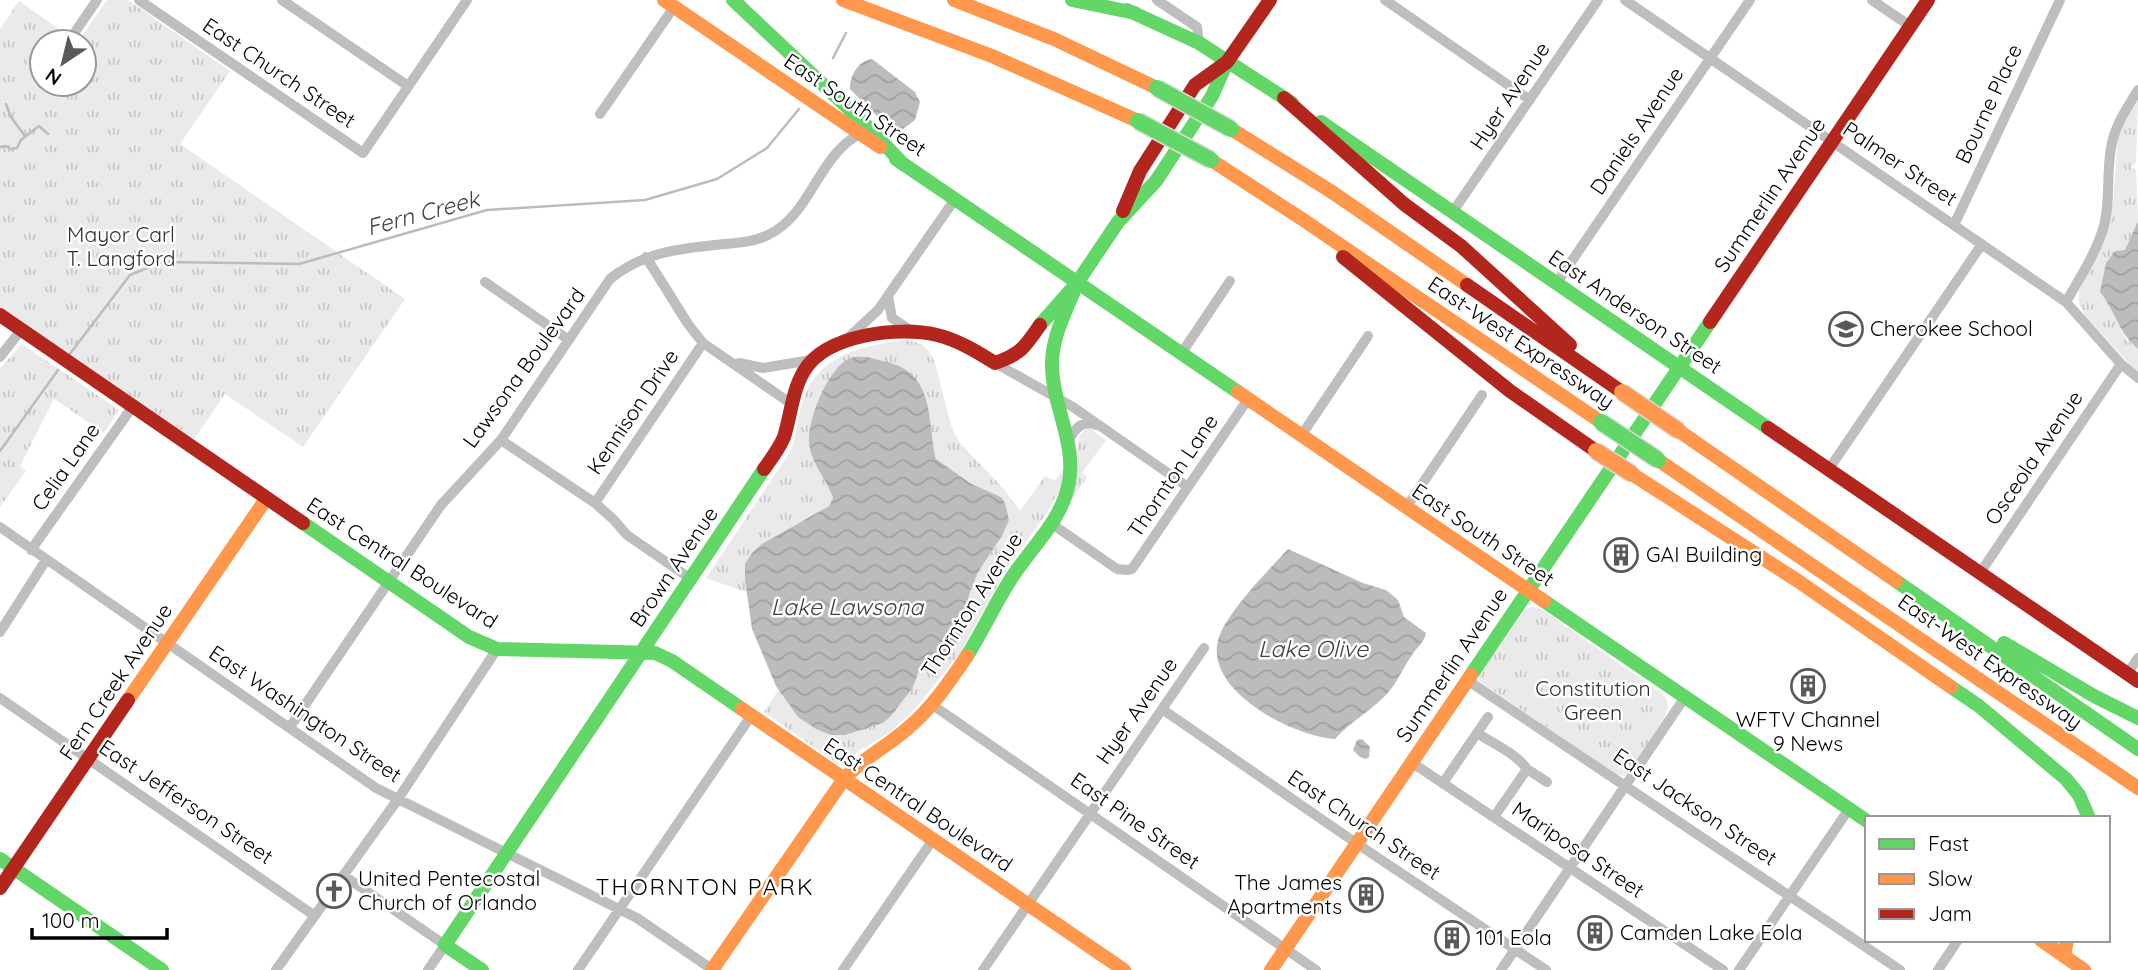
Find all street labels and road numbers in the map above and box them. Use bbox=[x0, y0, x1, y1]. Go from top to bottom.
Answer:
street label: East Church Street bbox=[198, 11, 361, 133]
street label: Hyer Avenue bbox=[1464, 37, 1555, 154]
street label: Bourne Place bbox=[1949, 40, 2027, 167]
street label: East South Street bbox=[779, 47, 932, 161]
street label: Daniels Avenue bbox=[1584, 62, 1688, 199]
street label: Summerlin Avenue bbox=[1708, 112, 1831, 277]
street label: Palmer Street bbox=[1838, 115, 1963, 211]
street label: East Anderson Street bbox=[1544, 243, 1727, 379]
street label: East-West Expressway bbox=[1424, 270, 1620, 414]
street label: Lawsona Boulevard bbox=[456, 282, 590, 452]
street label: Kennison Drive bbox=[581, 344, 684, 479]
street label: Osceola Avenue bbox=[1979, 385, 2088, 530]
street label: Thornton Lane bbox=[1121, 409, 1223, 542]
street label: Celia Lane bbox=[25, 417, 105, 515]
street label: East South Street bbox=[1407, 477, 1560, 591]
street label: East Central Boulevard bbox=[302, 491, 503, 634]
street label: Brown Avenue bbox=[623, 501, 723, 632]
street label: Thornton Avenue bbox=[915, 527, 1028, 682]
street label: Summerlin Avenue bbox=[1390, 582, 1513, 747]
street label: East-West Expressway bbox=[1893, 588, 2088, 735]
street label: Fern Creek Avenue bbox=[53, 598, 177, 765]
street label: East Washington Street bbox=[204, 639, 407, 787]
street label: Hyer Avenue bbox=[1090, 652, 1183, 769]
street label: East Central Boulevard bbox=[819, 731, 1018, 877]
street label: East Jefferson Street bbox=[95, 733, 278, 869]
street label: East Jackson Street bbox=[1609, 742, 1782, 871]
street label: East Church Street bbox=[1283, 763, 1446, 885]
street label: East Pine Street bbox=[1066, 766, 1205, 874]
street label: Mariposa Street bbox=[1507, 795, 1650, 903]

